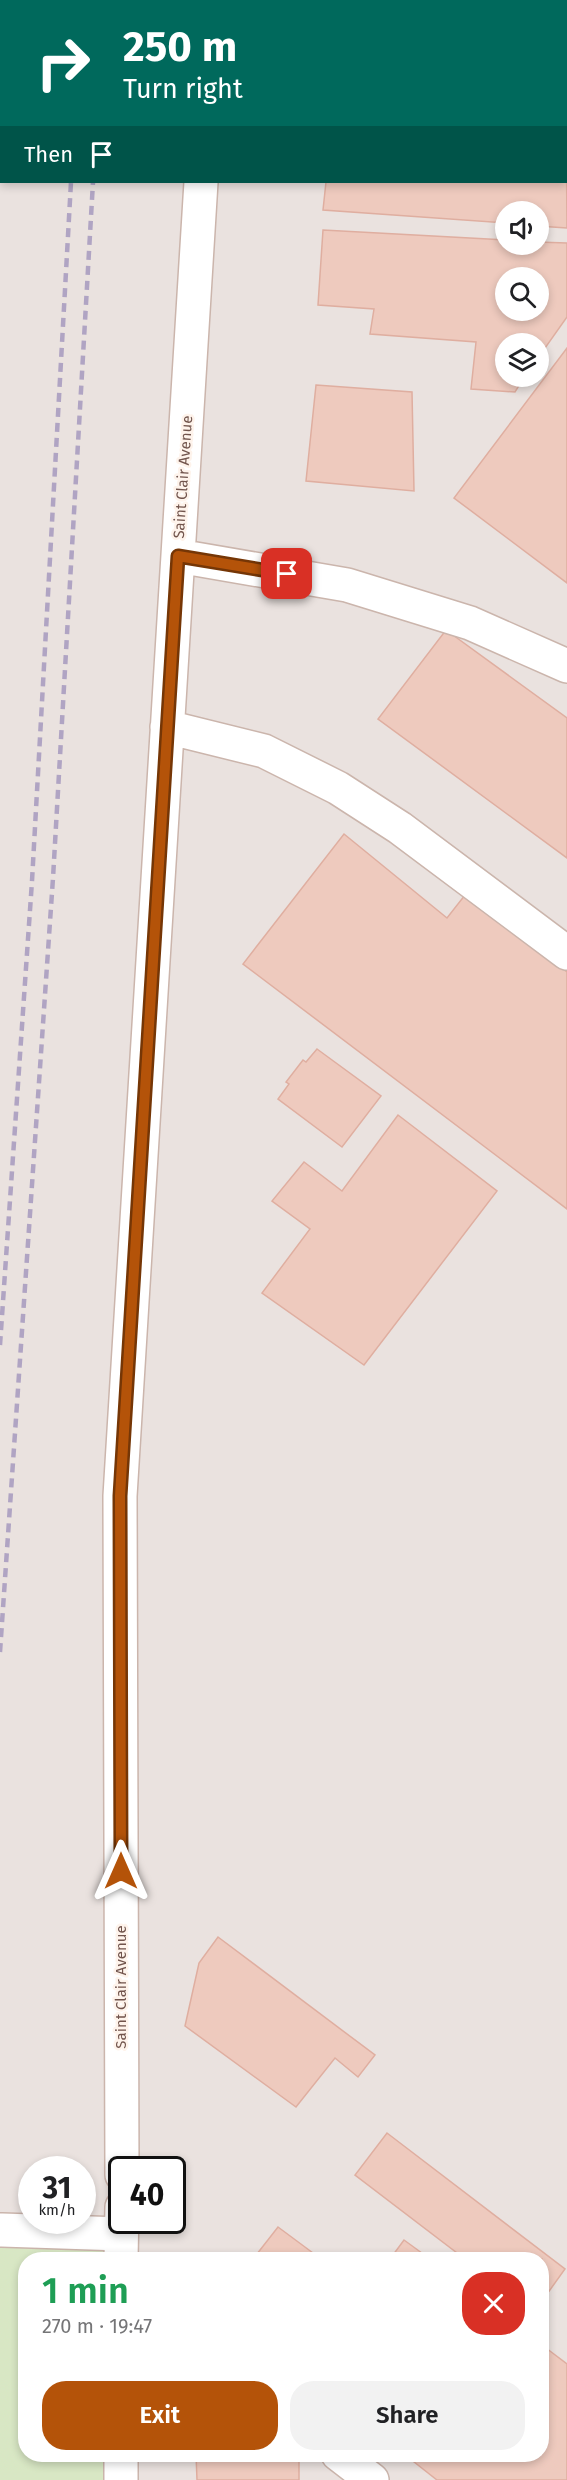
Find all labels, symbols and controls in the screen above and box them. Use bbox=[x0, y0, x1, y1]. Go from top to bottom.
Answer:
text: 250 m bbox=[123, 22, 237, 72]
icon: right bbox=[24, 24, 102, 102]
text: Turn right bbox=[123, 73, 243, 105]
icon: arrive bbox=[85, 138, 118, 171]
text: Then bbox=[24, 141, 73, 168]
map controls bbox=[495, 201, 549, 387]
button: sound bbox=[495, 201, 549, 255]
button: search bbox=[495, 267, 549, 321]
button: layers bbox=[495, 333, 549, 387]
street label: Saint Clair Avenue bbox=[170, 415, 196, 539]
pin bbox=[261, 548, 312, 599]
icon: arrive bbox=[270, 557, 303, 590]
position arrow bbox=[89, 1839, 153, 1903]
street label: Saint Clair Avenue bbox=[112, 1925, 130, 2049]
speed limit sign: 40 bbox=[108, 2156, 186, 2234]
text: 31 bbox=[43, 2170, 71, 2206]
text: km/h bbox=[38, 2201, 76, 2219]
text: 1 min bbox=[42, 2269, 129, 2313]
button: close bbox=[462, 2272, 525, 2335]
text: 270 m · 19:47 bbox=[42, 2314, 152, 2338]
button: Exit bbox=[42, 2381, 278, 2450]
button: Share bbox=[290, 2381, 525, 2450]

